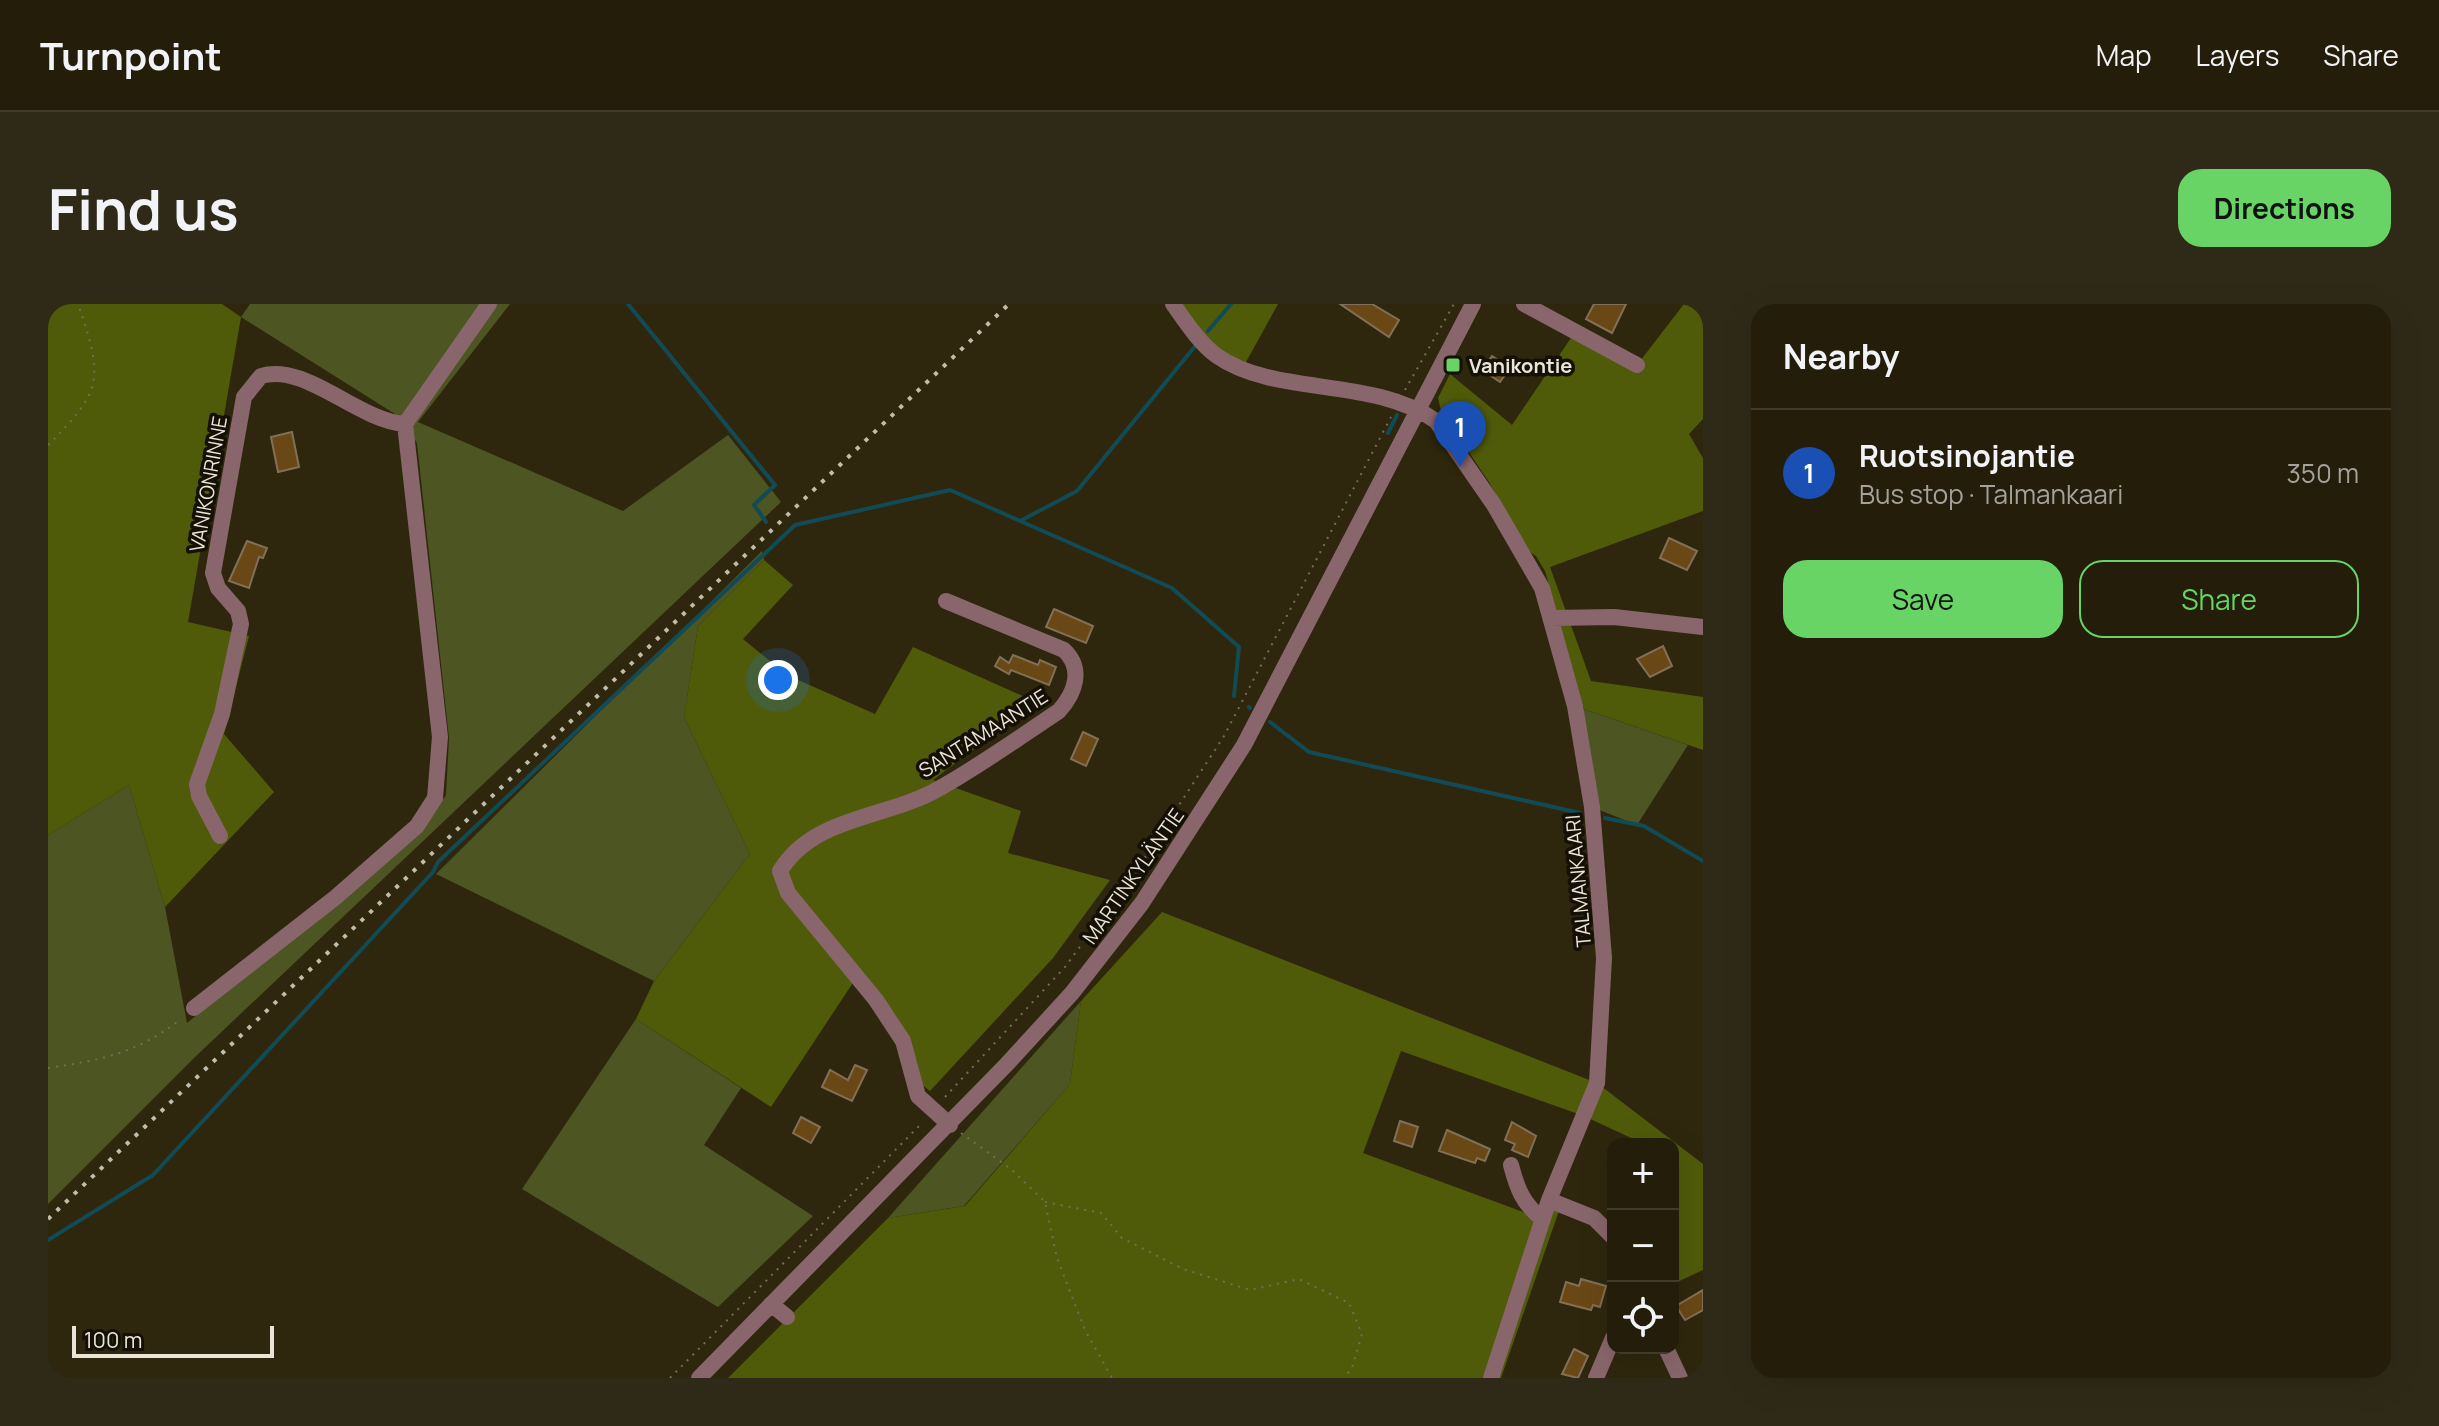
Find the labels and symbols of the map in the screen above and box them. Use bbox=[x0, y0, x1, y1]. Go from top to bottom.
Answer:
place label: Vanikontie bbox=[1469, 352, 1572, 379]
marker: Vanikontie bbox=[1444, 356, 1462, 374]
pin: 1 bbox=[1434, 401, 1486, 467]
street label: VANIKONRINNE bbox=[183, 414, 233, 554]
your location bbox=[758, 660, 798, 700]
street label: SANTAMAANTIE bbox=[913, 682, 1053, 784]
street label: MARTINKYLÄNTIE bbox=[1076, 803, 1190, 949]
street label: TALMANKAARI bbox=[1559, 814, 1597, 948]
scale bar bbox=[72, 1322, 274, 1358]

